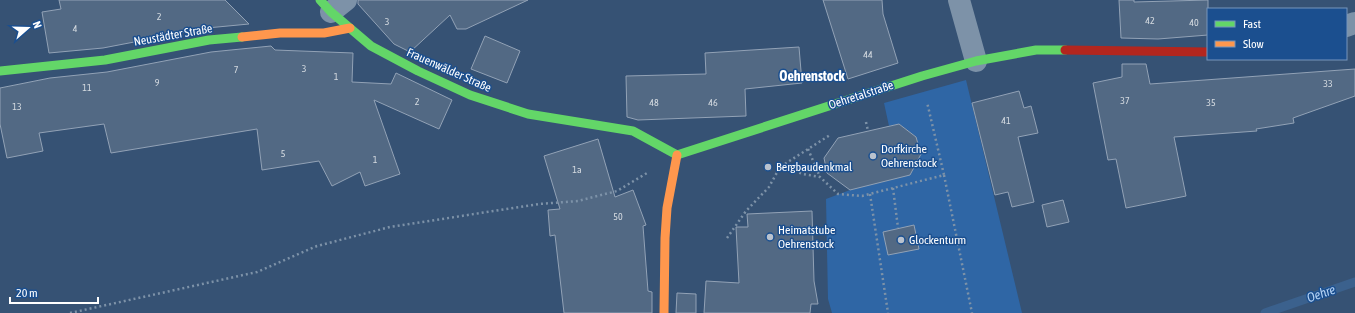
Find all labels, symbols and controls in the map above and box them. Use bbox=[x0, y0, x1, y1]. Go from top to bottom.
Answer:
north arrow bbox=[8, 8, 48, 48]
legend bbox=[1207, 8, 1347, 60]
house number: 2 bbox=[157, 11, 162, 22]
house number: 42 bbox=[1145, 15, 1155, 26]
house number: 3 bbox=[385, 16, 390, 27]
house number: 40 bbox=[1189, 17, 1199, 28]
text: Fast bbox=[1243, 17, 1261, 31]
text: N bbox=[31, 19, 44, 30]
street label: Neustädter Straße bbox=[133, 21, 213, 49]
house number: 4 bbox=[73, 23, 78, 34]
text: Slow bbox=[1243, 37, 1264, 51]
street label: Frauenwälder Straße bbox=[405, 45, 493, 95]
house number: 44 bbox=[863, 49, 873, 60]
house number: 3 bbox=[302, 63, 307, 74]
house number: 7 bbox=[234, 64, 239, 75]
district label: Oehrenstock bbox=[779, 68, 846, 84]
house number: 1 bbox=[334, 71, 339, 82]
house number: 9 bbox=[155, 77, 160, 88]
street label: Oehretalstraße bbox=[827, 78, 895, 112]
house number: 33 bbox=[1323, 78, 1333, 89]
house number: 11 bbox=[82, 82, 92, 93]
house number: 37 bbox=[1120, 95, 1130, 106]
house number: 2 bbox=[415, 96, 420, 107]
house number: 48 bbox=[649, 97, 659, 108]
house number: 46 bbox=[708, 97, 718, 108]
house number: 35 bbox=[1206, 97, 1216, 108]
house number: 13 bbox=[12, 101, 22, 112]
house number: 41 bbox=[1001, 115, 1011, 126]
place label: Dorfkirche Oehrenstock bbox=[881, 142, 938, 170]
house number: 5 bbox=[281, 148, 286, 159]
marker: Dorfkirche Oehrenstock bbox=[868, 151, 878, 161]
house number: 1 bbox=[373, 154, 378, 165]
place label: Bergbaudenkmal bbox=[776, 160, 853, 174]
marker: Bergbaudenkmal bbox=[763, 162, 773, 172]
house number: 1a bbox=[572, 164, 582, 175]
house number: 50 bbox=[613, 211, 623, 222]
place label: Heimatstube Oehrenstock bbox=[778, 223, 835, 251]
marker: Heimatstube Oehrenstock bbox=[765, 232, 775, 242]
place label: Glockenturm bbox=[909, 233, 966, 247]
marker: Glockenturm bbox=[896, 235, 906, 245]
scale bar bbox=[10, 279, 98, 305]
water label: Oehre bbox=[1305, 282, 1337, 305]
text: 20 m bbox=[16, 286, 38, 300]

